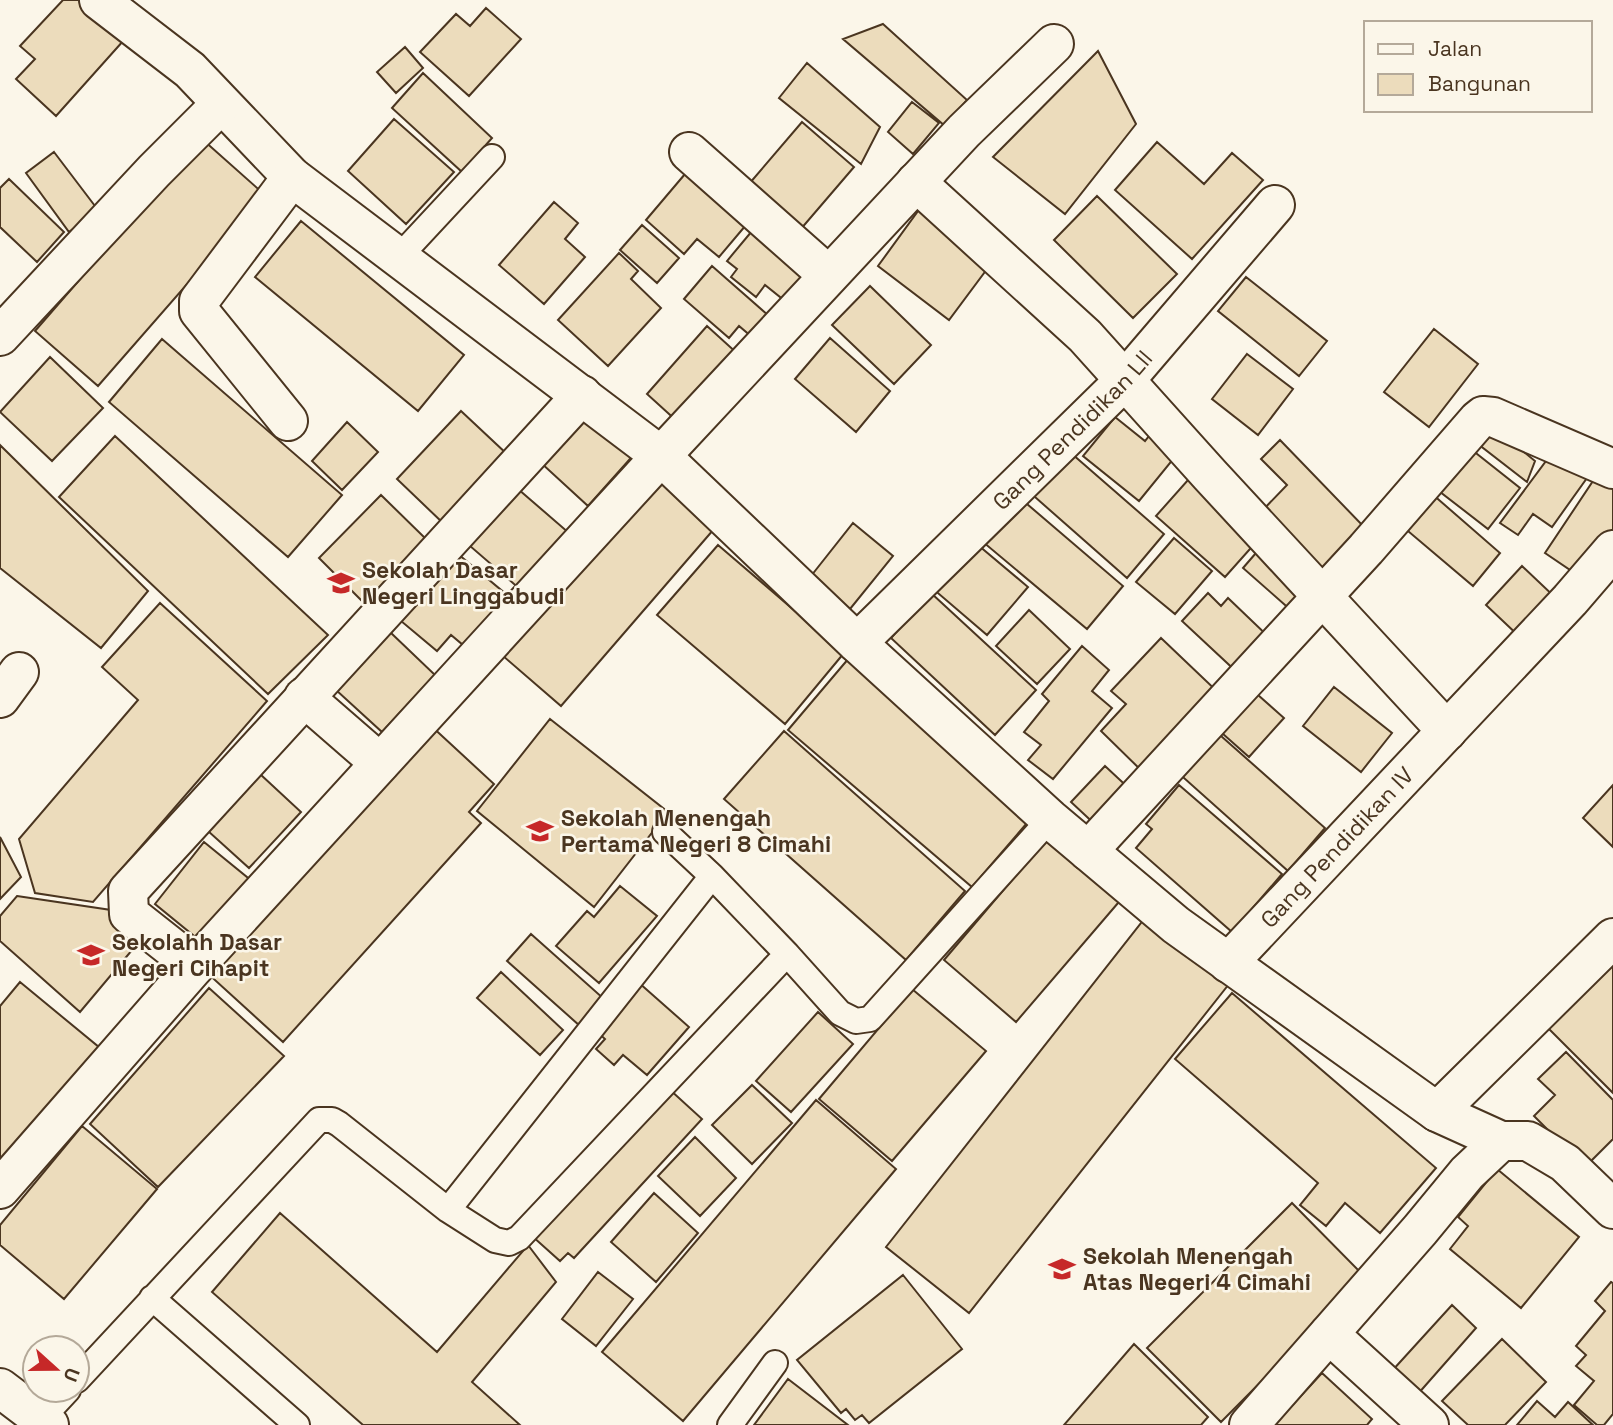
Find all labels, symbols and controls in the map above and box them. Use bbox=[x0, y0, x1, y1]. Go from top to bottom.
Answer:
legend bbox=[1364, 21, 1592, 112]
text: Jalan bbox=[1428, 35, 1482, 62]
text: Bangunan bbox=[1428, 70, 1531, 97]
street label: Gang Pendidikan Lll bbox=[986, 344, 1159, 517]
place label: Sekolah Dasar Negeri Linggabudi bbox=[362, 555, 565, 611]
school or university icon: Sekolah Dasar Negeri Linggabudi bbox=[326, 568, 356, 598]
street label: Gang Pendidikan IV bbox=[1254, 760, 1420, 934]
place label: Sekolah Menengah Pertama Negeri 8 Cimahi bbox=[561, 803, 831, 859]
school or university icon: Sekolah Menengah Pertama Negeri 8 Cimahi bbox=[525, 816, 555, 846]
place label: Sekolahh Dasar Negeri Cihapit bbox=[112, 927, 282, 983]
school or university icon: Sekolahh Dasar Negeri Cihapit bbox=[76, 940, 106, 970]
place label: Sekolah Menengah Atas Negeri 4 Cimahi bbox=[1083, 1241, 1311, 1297]
school or university icon: Sekolah Menengah Atas Negeri 4 Cimahi bbox=[1047, 1254, 1077, 1284]
north arrow bbox=[21, 1334, 91, 1404]
text: U bbox=[57, 1364, 85, 1385]

